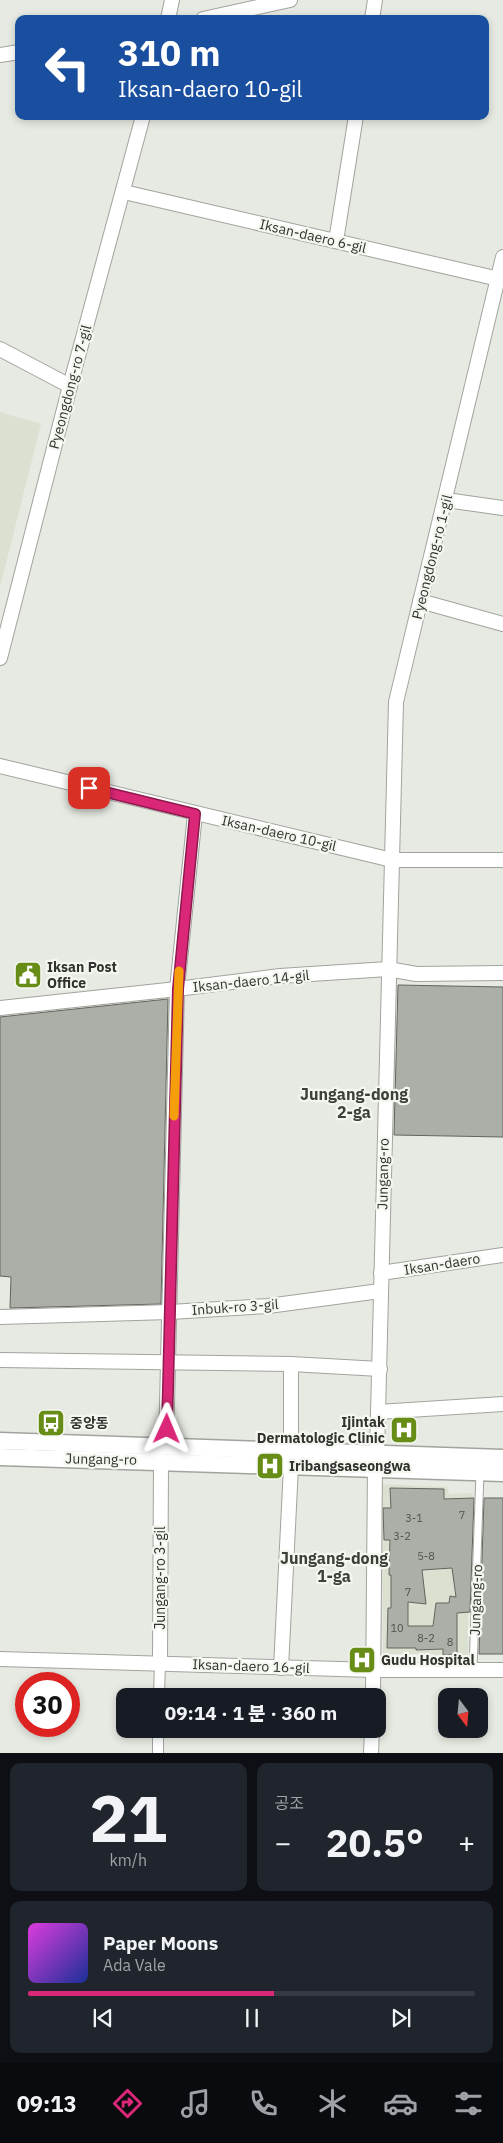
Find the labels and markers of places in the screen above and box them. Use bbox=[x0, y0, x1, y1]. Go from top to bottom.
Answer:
pin bbox=[68, 767, 110, 809]
place label: Iksan Post Office bbox=[47, 958, 117, 992]
public building icon: Iksan Post Office bbox=[13, 960, 43, 990]
bus stop icon: 중앙동 bbox=[36, 1408, 66, 1438]
place label: Ijintak Dermatologic Clinic bbox=[257, 1413, 386, 1447]
place label: 중앙동 bbox=[70, 1414, 109, 1432]
hospital icon: Ijintak Dermatologic Clinic bbox=[389, 1415, 419, 1445]
hospital icon: Iribangsaseongwa bbox=[255, 1451, 285, 1481]
place label: Iribangsaseongwa bbox=[289, 1457, 411, 1475]
hospital icon: Gudu Hospital bbox=[347, 1645, 377, 1675]
place label: Gudu Hospital bbox=[381, 1651, 475, 1669]

